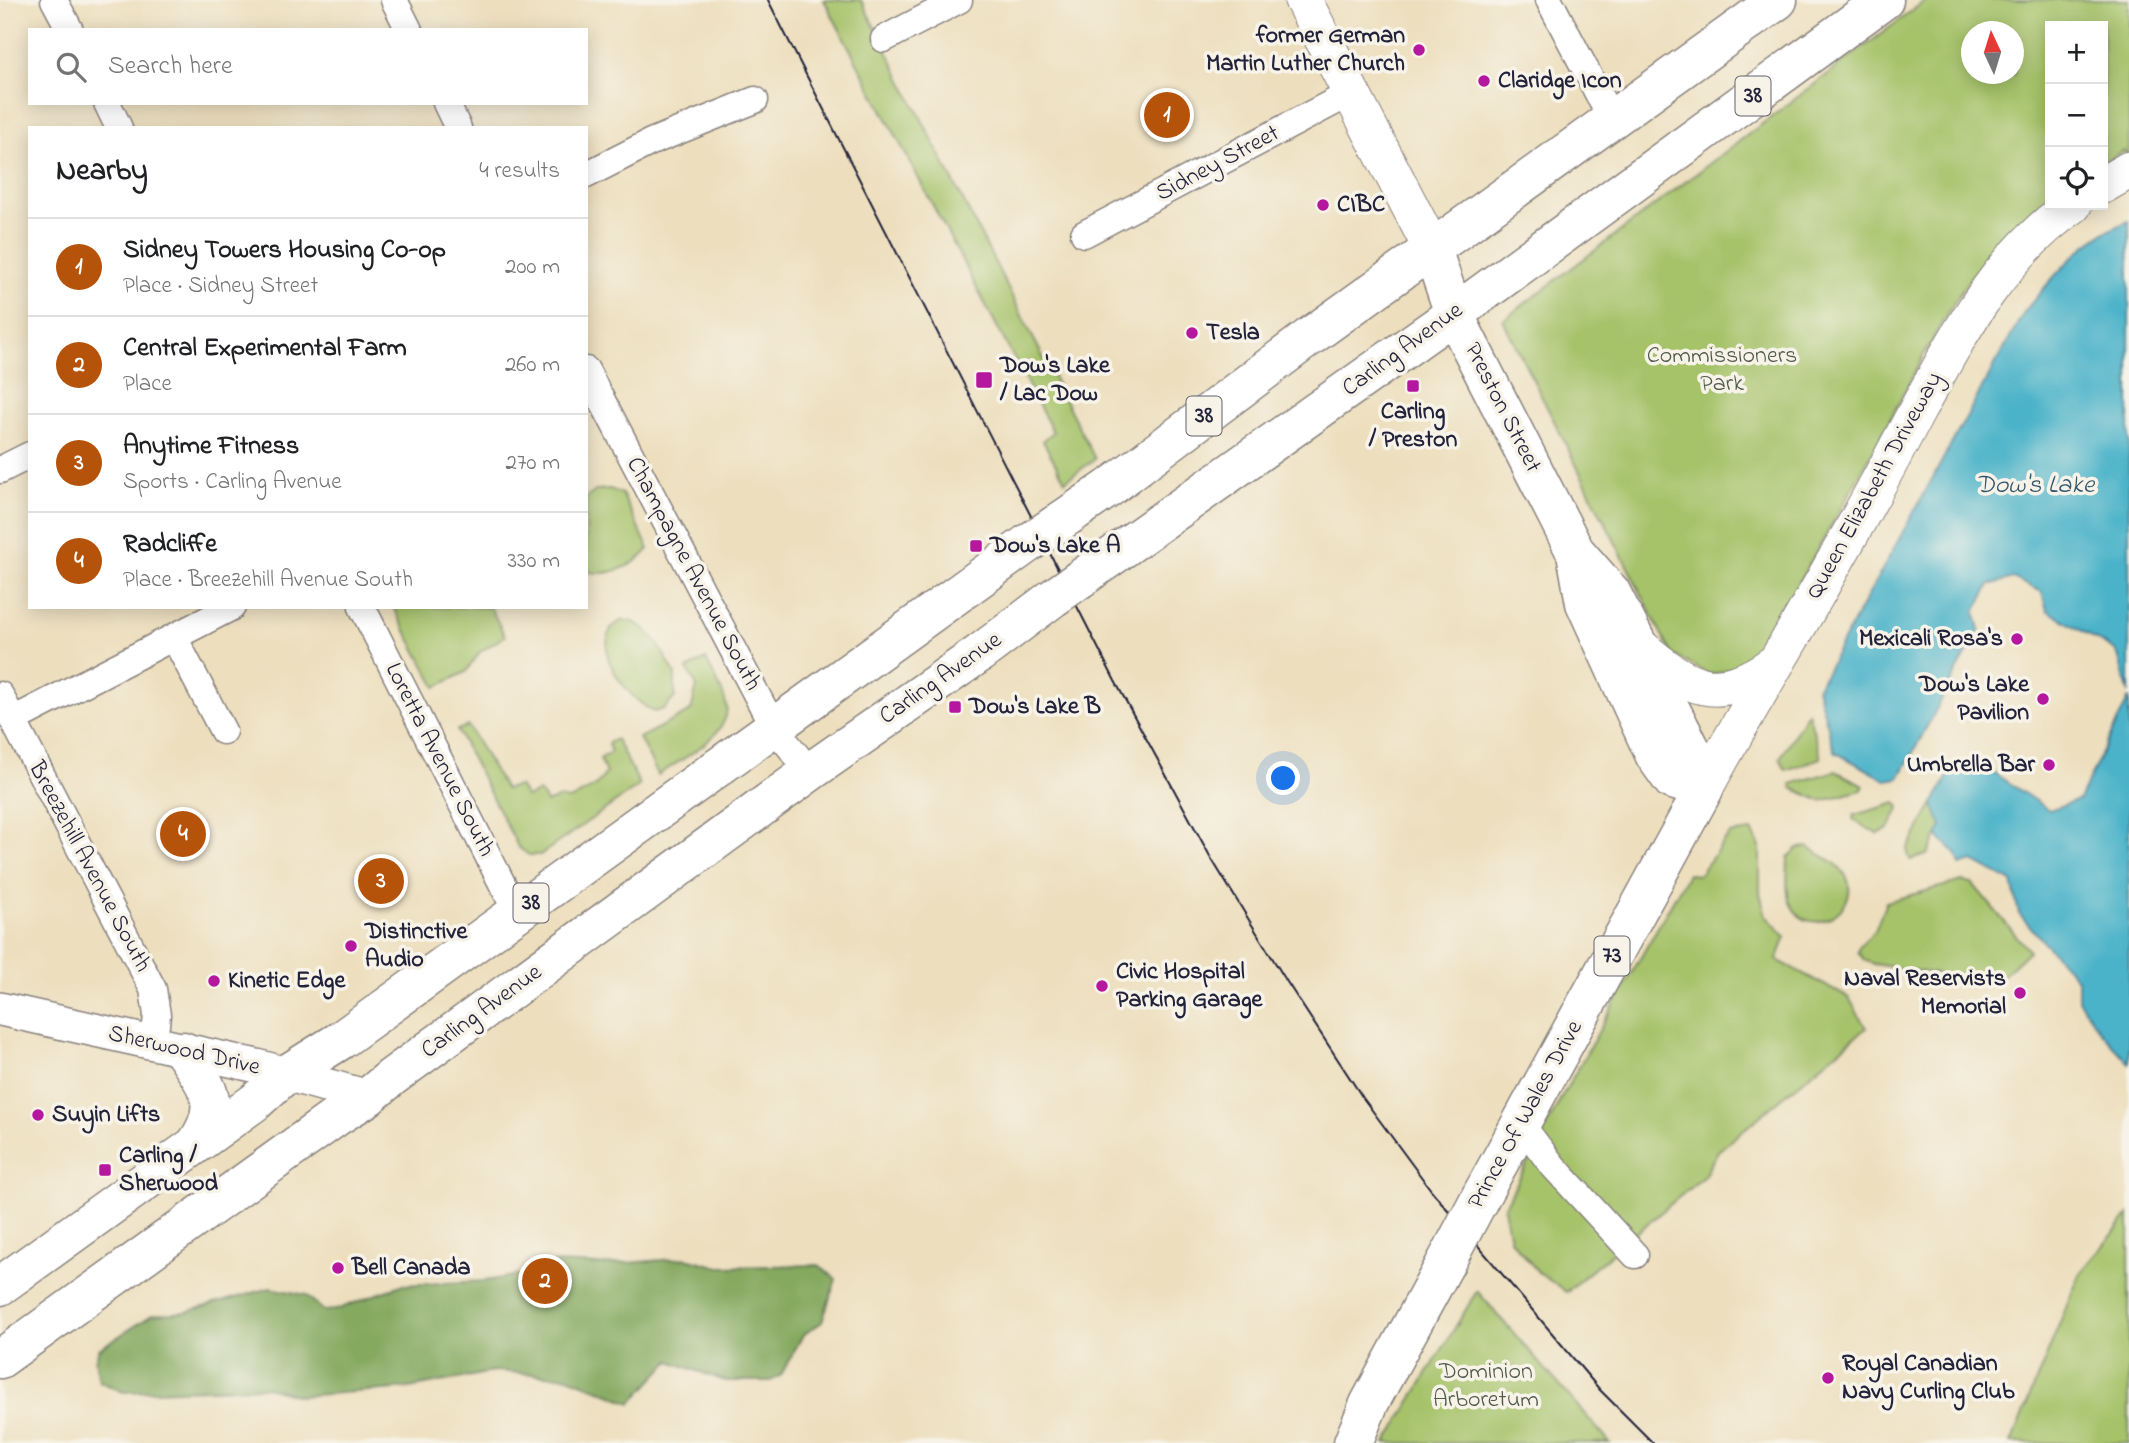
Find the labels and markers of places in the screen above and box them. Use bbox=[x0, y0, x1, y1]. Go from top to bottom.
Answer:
place label: former German Martin Luther Church bbox=[1206, 19, 1405, 82]
marker: former German Martin Luther Church bbox=[1411, 42, 1427, 58]
place label: Claridge Icon bbox=[1498, 64, 1622, 100]
marker: Claridge Icon bbox=[1476, 73, 1492, 89]
pin: 1 bbox=[1144, 89, 1190, 141]
place label: CIBC bbox=[1337, 188, 1385, 223]
marker: CIBC bbox=[1315, 197, 1331, 213]
place label: Tesla bbox=[1206, 316, 1260, 351]
marker: Tesla bbox=[1184, 325, 1200, 341]
place label: Dow's Lake / Lac Dow bbox=[999, 349, 1111, 412]
marker: Dow's Lake / Lac Dow bbox=[974, 370, 994, 390]
marker: Carling / Preston bbox=[1405, 378, 1421, 394]
place label: Carling / Preston bbox=[1368, 395, 1458, 458]
place label: Dow's Lake A bbox=[989, 529, 1121, 564]
marker: Dow's Lake A bbox=[968, 538, 984, 554]
place label: Mexicali Rosa's bbox=[1859, 622, 2003, 657]
marker: Mexicali Rosa's bbox=[2009, 631, 2025, 647]
place label: Dow's Lake Pavilion bbox=[1918, 668, 2030, 731]
place label: Dow's Lake B bbox=[968, 690, 1101, 725]
marker: Dow's Lake Pavilion bbox=[2035, 691, 2051, 707]
marker: Dow's Lake B bbox=[947, 699, 963, 715]
place label: Umbrella Bar bbox=[1907, 748, 2036, 783]
marker: Umbrella Bar bbox=[2041, 757, 2057, 773]
pin: 4 bbox=[160, 808, 206, 860]
pin: 3 bbox=[358, 855, 404, 907]
place label: Distinctive Audio bbox=[364, 915, 468, 978]
marker: Distinctive Audio bbox=[343, 938, 359, 954]
place label: Civic Hospital Parking Garage bbox=[1116, 955, 1264, 1019]
place label: Naval Reservists Memorial bbox=[1844, 962, 2006, 1025]
place label: Kinetic Edge bbox=[228, 964, 346, 1000]
marker: Kinetic Edge bbox=[206, 973, 222, 989]
marker: Civic Hospital Parking Garage bbox=[1094, 978, 1110, 994]
marker: Naval Reservists Memorial bbox=[2012, 985, 2028, 1001]
place label: Suyin Lifts bbox=[52, 1098, 160, 1134]
marker: Suyin Lifts bbox=[30, 1107, 46, 1123]
place label: Carling / Sherwood bbox=[119, 1139, 218, 1202]
marker: Carling / Sherwood bbox=[97, 1162, 113, 1178]
place label: Bell Canada bbox=[351, 1251, 470, 1286]
pin: 2 bbox=[522, 1255, 568, 1307]
marker: Bell Canada bbox=[330, 1260, 346, 1276]
place label: Royal Canadian Navy Curling Club bbox=[1842, 1347, 2015, 1411]
marker: Royal Canadian Navy Curling Club bbox=[1820, 1370, 1836, 1386]

